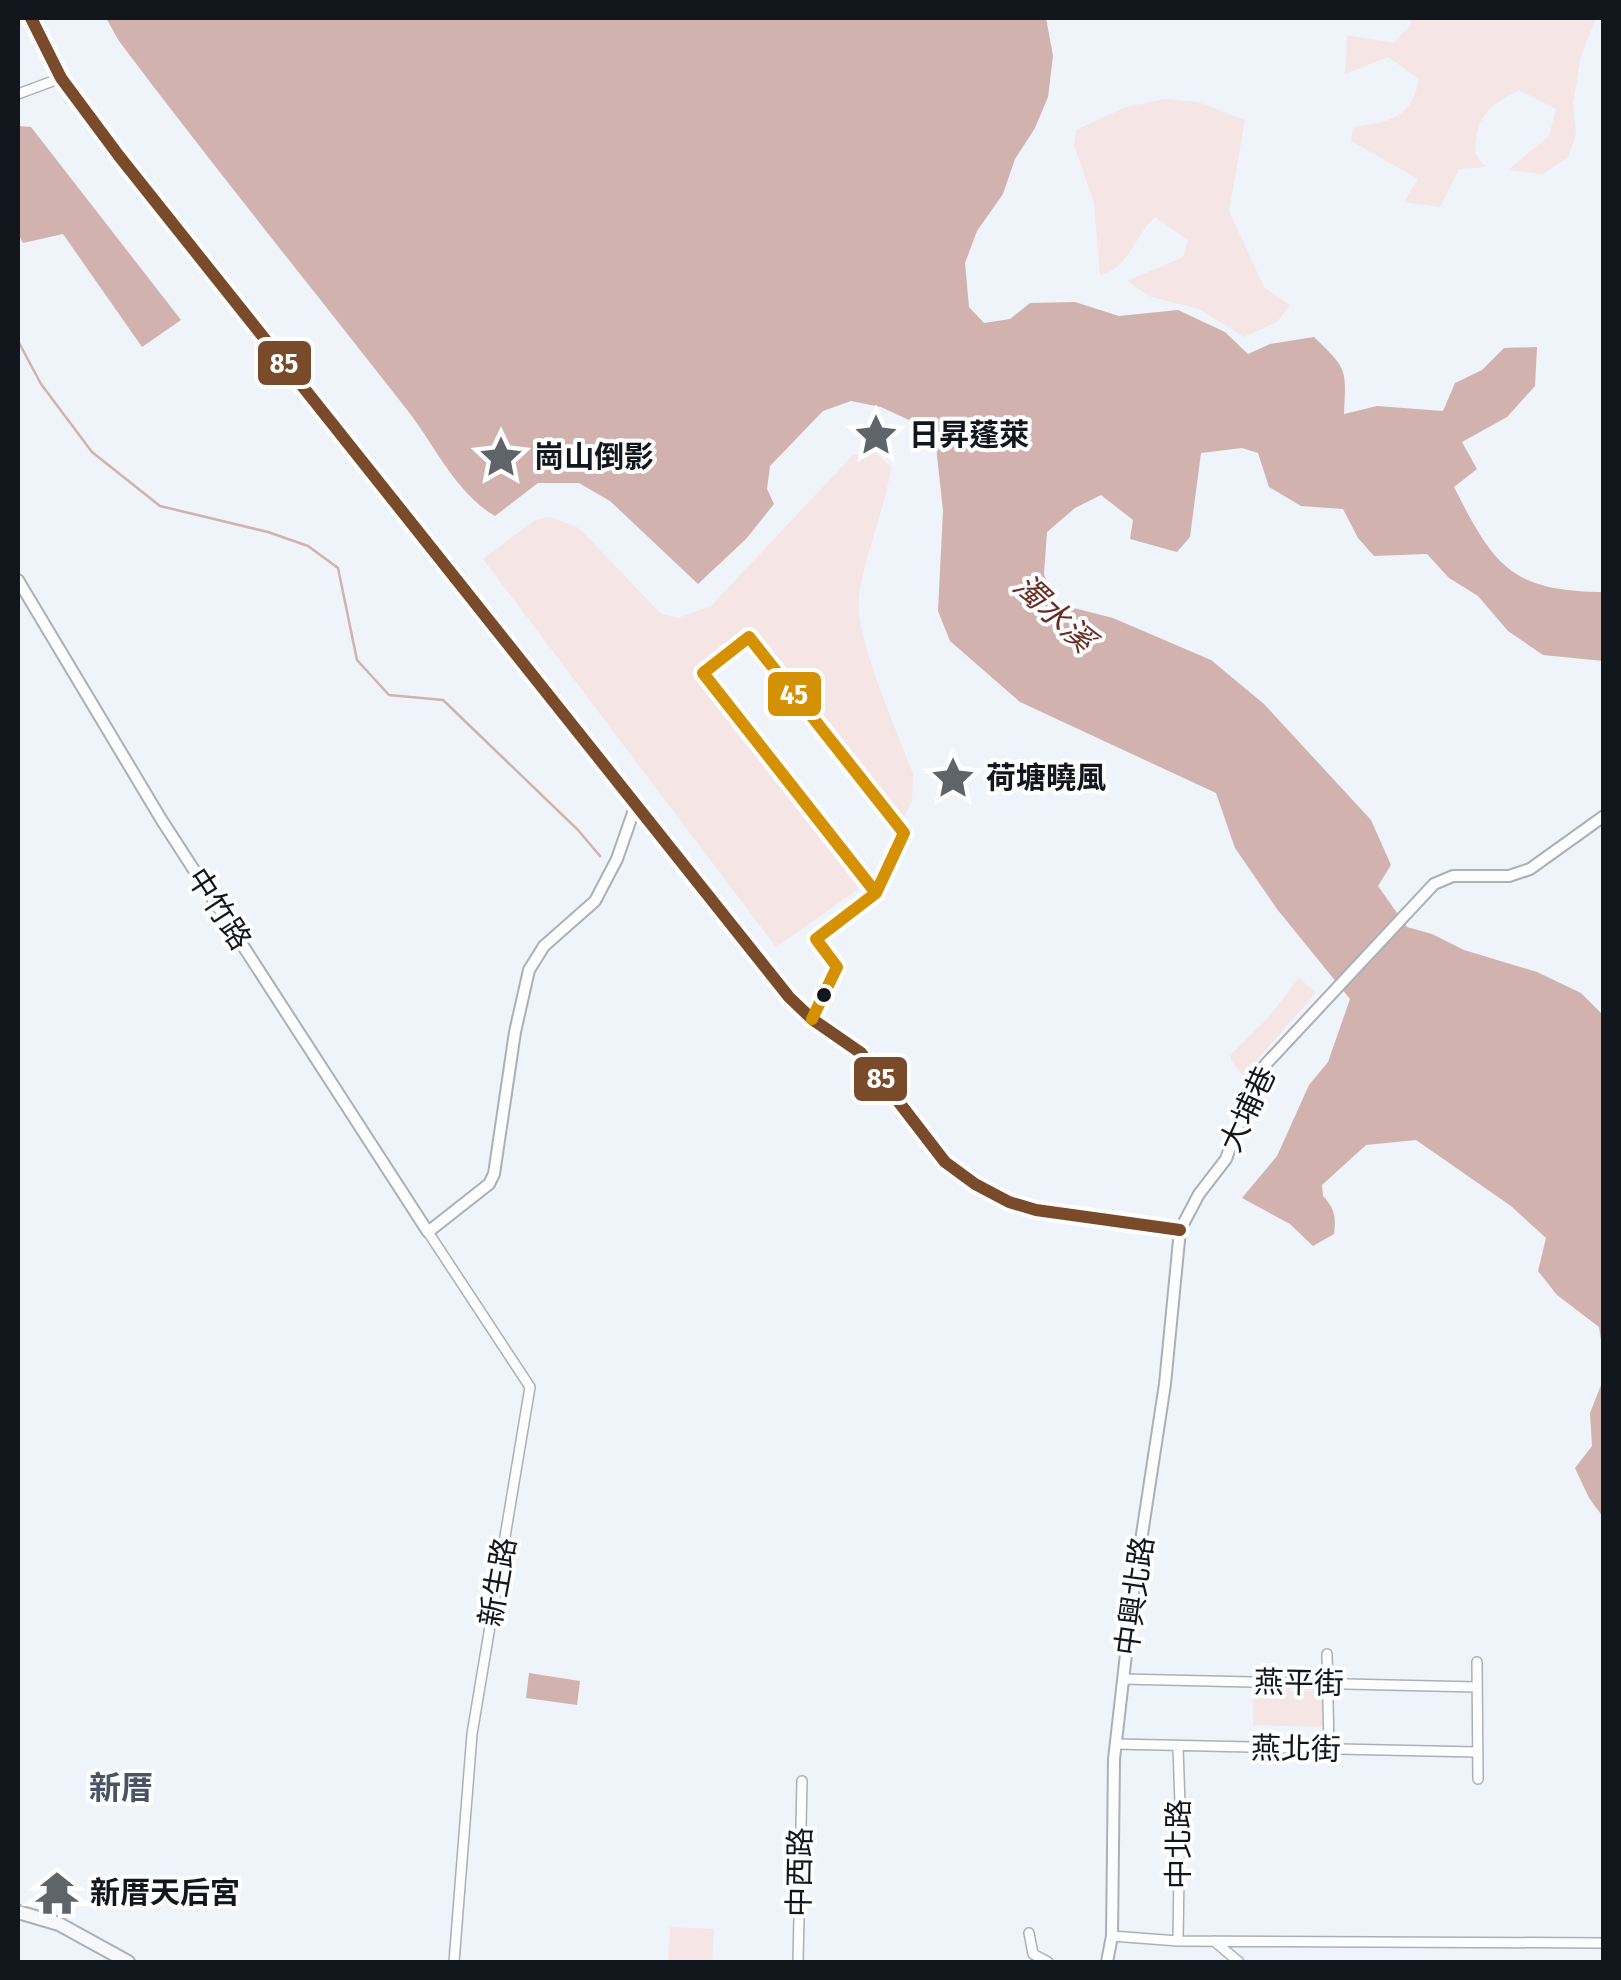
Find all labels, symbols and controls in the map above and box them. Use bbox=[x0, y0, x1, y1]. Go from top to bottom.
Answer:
line badge: 85 bbox=[256, 339, 313, 387]
text: 85 bbox=[270, 347, 298, 380]
place icon: 日昇蓬萊 bbox=[852, 411, 900, 459]
place label: 日昇蓬萊 bbox=[909, 417, 1029, 453]
place icon: 崗山倒影 bbox=[477, 433, 525, 481]
place label: 崗山倒影 bbox=[534, 439, 654, 475]
water label: 濁水溪 bbox=[1006, 566, 1105, 662]
line badge: 45 bbox=[766, 670, 823, 718]
text: 45 bbox=[780, 678, 808, 711]
place icon: 荷塘曉風 bbox=[929, 754, 977, 802]
place label: 荷塘曉風 bbox=[986, 760, 1106, 796]
street label: 中竹路 bbox=[179, 861, 259, 957]
unlabelled marker bbox=[814, 985, 834, 1005]
line badge: 85 bbox=[852, 1055, 909, 1103]
street label: 大埔巷 bbox=[1213, 1061, 1283, 1157]
text: 85 bbox=[867, 1062, 895, 1095]
street label: 中興北路 bbox=[1109, 1534, 1161, 1658]
street label: 新生路 bbox=[472, 1535, 524, 1629]
street label: 燕平街 bbox=[1254, 1664, 1344, 1702]
street label: 燕北街 bbox=[1251, 1730, 1341, 1768]
district label: 新厝 bbox=[89, 1769, 153, 1807]
street label: 中北路 bbox=[1161, 1799, 1197, 1889]
street label: 中西路 bbox=[781, 1827, 819, 1917]
temple icon: 新厝天后宮 bbox=[33, 1869, 81, 1917]
place label: 新厝天后宮 bbox=[90, 1875, 240, 1911]

